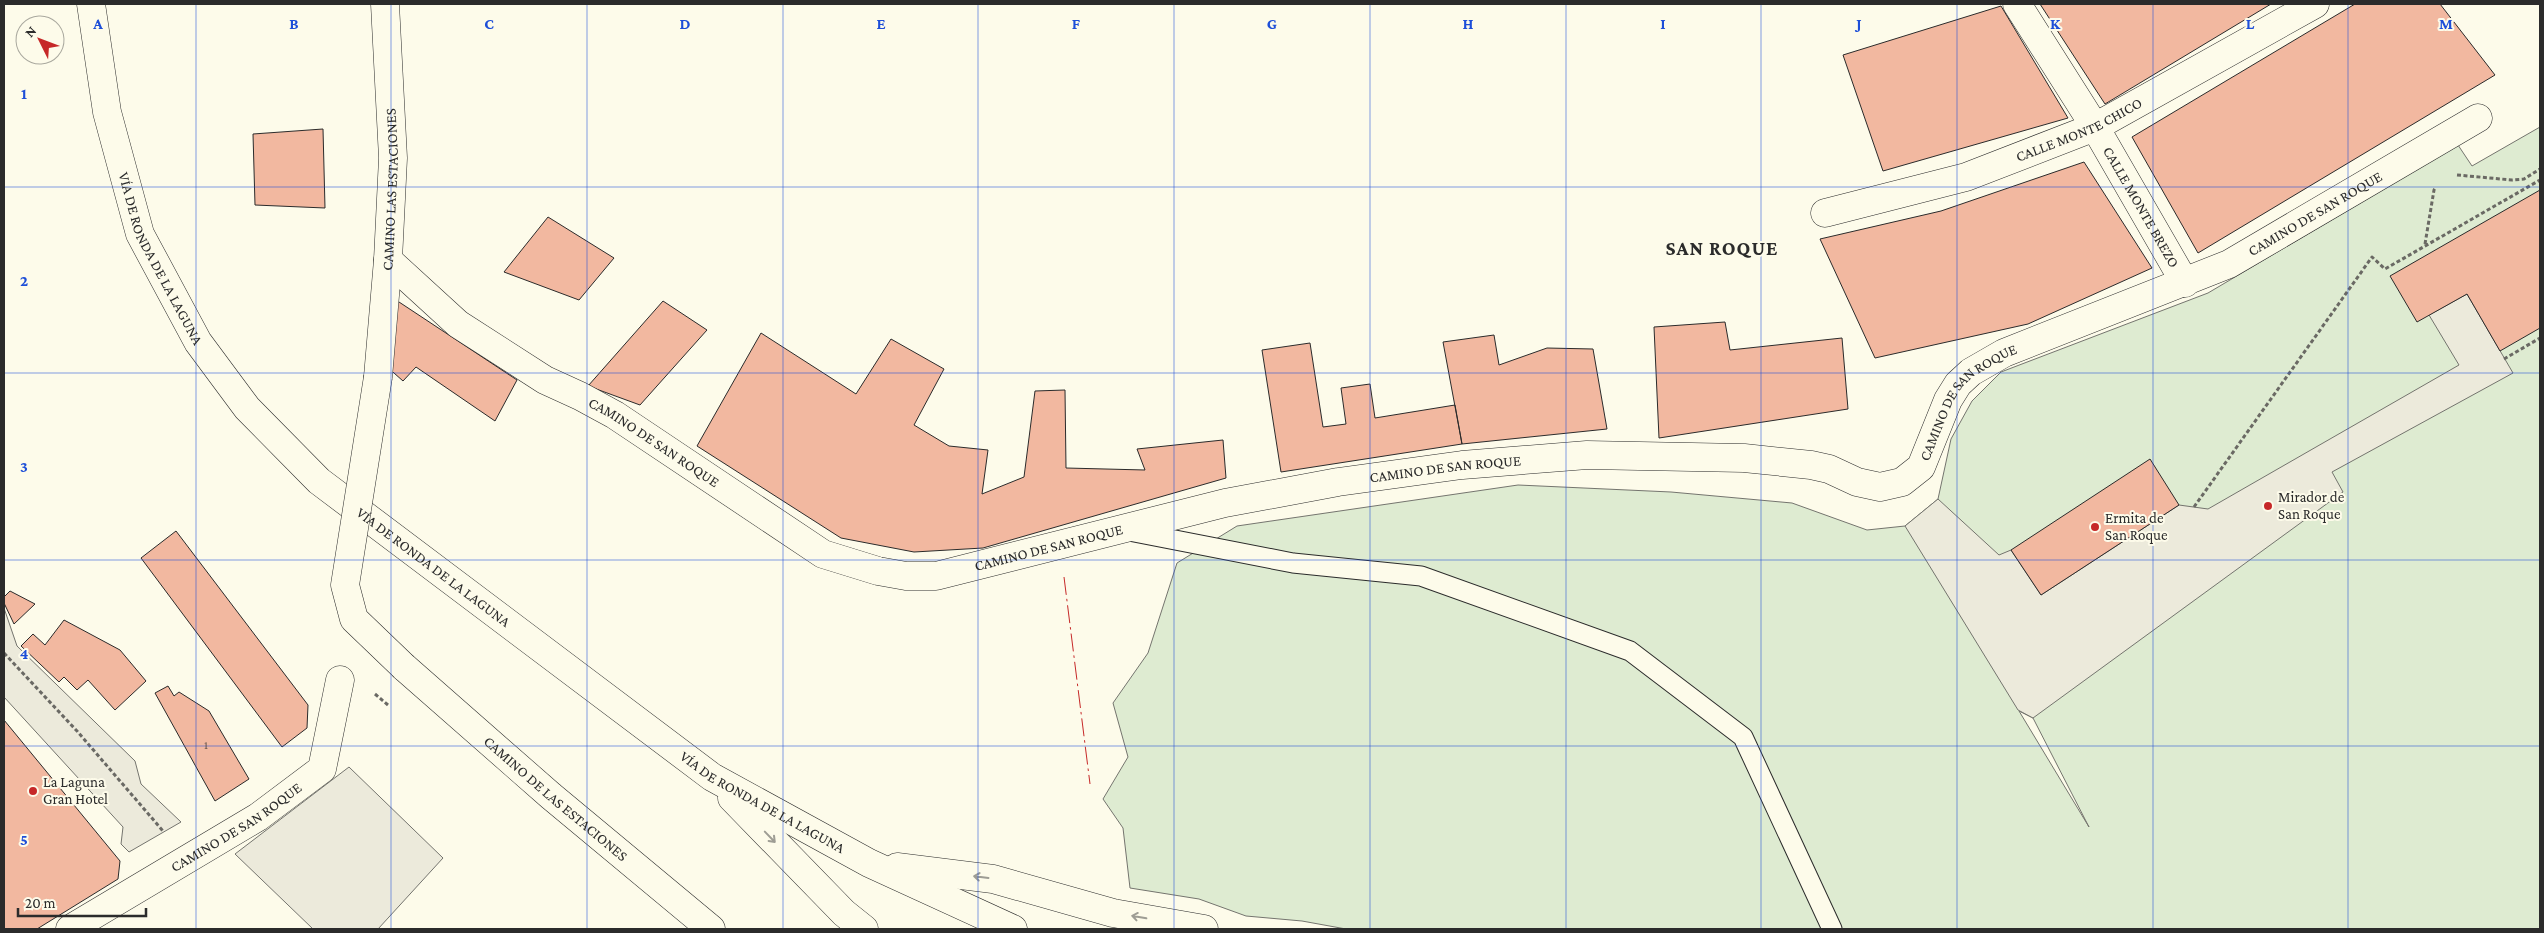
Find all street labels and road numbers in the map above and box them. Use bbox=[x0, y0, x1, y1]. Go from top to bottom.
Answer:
street label: CALLE MONTE CHICO bbox=[2014, 94, 2145, 165]
street label: CAMINO LAS ESTACIONES bbox=[379, 108, 401, 271]
street label: CALLE MONTE BREZO bbox=[2100, 144, 2182, 270]
street label: CAMINO DE SAN ROQUE bbox=[2245, 168, 2385, 259]
street label: VÍA DE RONDA DE LA LAGUNA bbox=[116, 170, 206, 348]
street label: CAMINO DE SAN ROQUE bbox=[1916, 341, 2019, 463]
street label: CAMINO DE SAN ROQUE bbox=[586, 394, 722, 490]
street label: CAMINO DE SAN ROQUE bbox=[1369, 452, 1522, 486]
street label: VÍA DE RONDA DE LA LAGUNA bbox=[353, 504, 514, 630]
street label: CAMINO DE SAN ROQUE bbox=[973, 521, 1124, 574]
street label: CAMINO DE LAS ESTACIONES bbox=[481, 733, 631, 864]
street label: VÍA DE RONDA DE LA LAGUNA bbox=[677, 748, 848, 856]
street label: CAMINO DE SAN ROQUE bbox=[168, 779, 305, 875]

